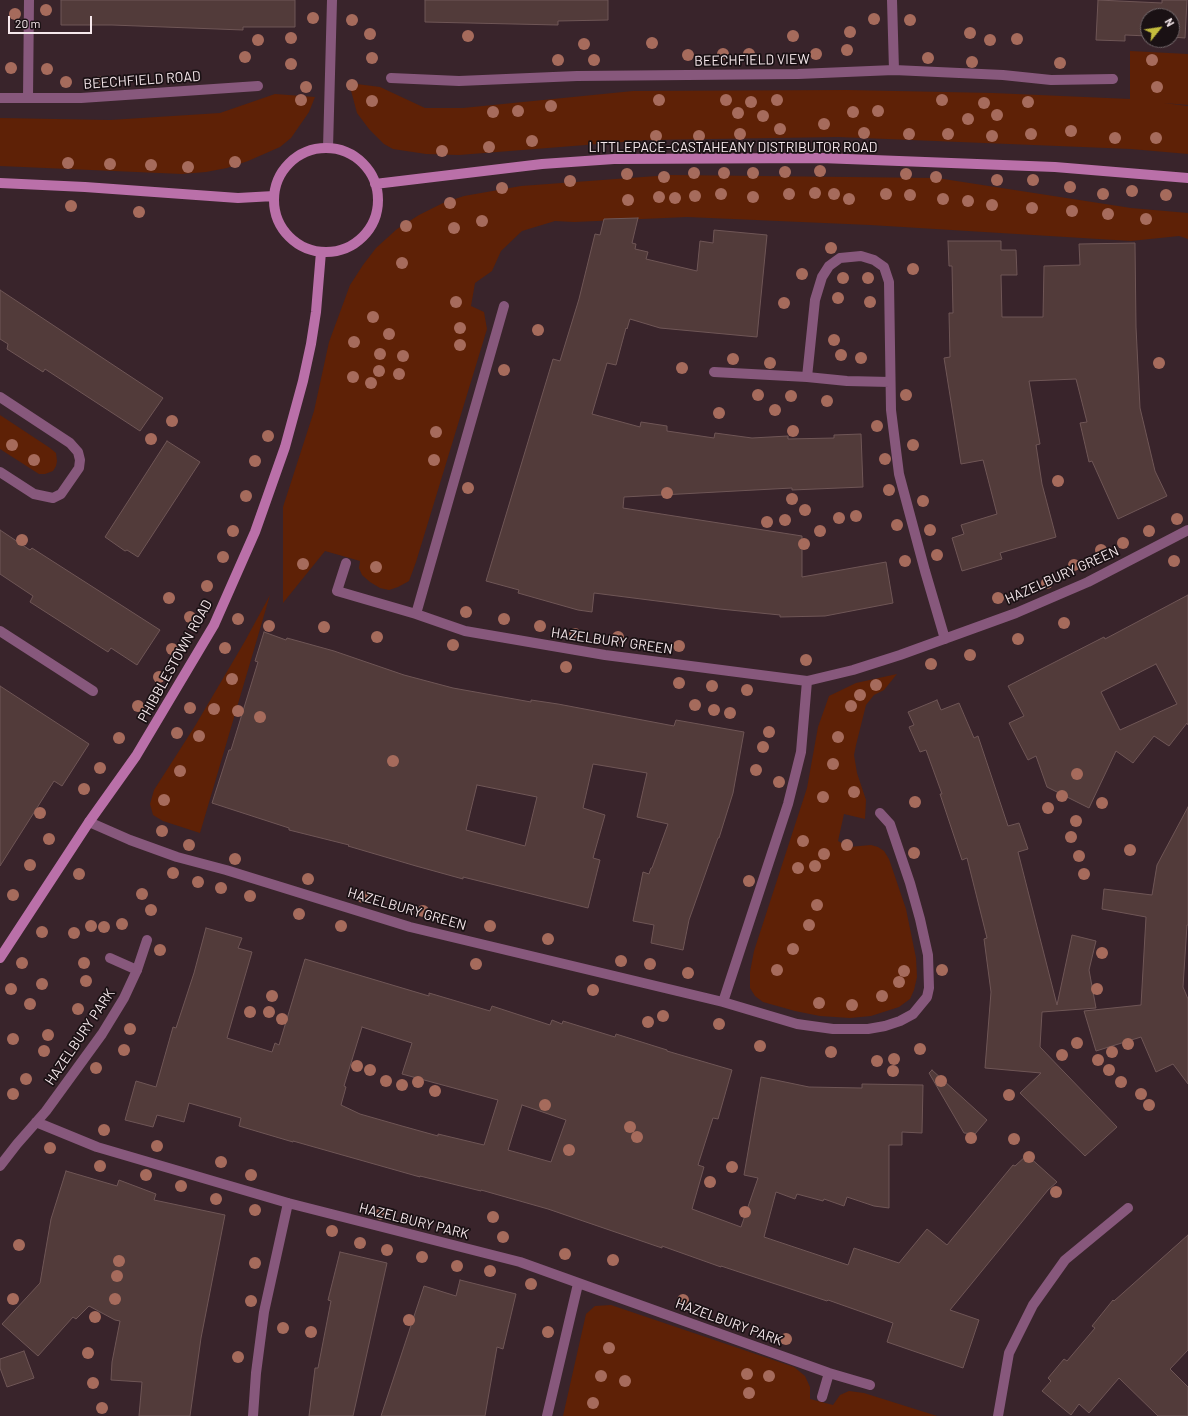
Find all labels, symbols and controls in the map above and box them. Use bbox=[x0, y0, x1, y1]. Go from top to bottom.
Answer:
scale bar bbox=[10, 8, 94, 34]
north arrow bbox=[1140, 8, 1180, 48]
text: 20 m bbox=[15, 16, 41, 30]
text: N bbox=[1162, 16, 1177, 29]
street label: BEECHFIELD VIEW bbox=[694, 51, 810, 69]
street label: BEECHFIELD ROAD bbox=[83, 68, 201, 92]
street label: LITTLEPACE-CASTAHEANY DISTRIBUTOR ROAD bbox=[588, 139, 878, 155]
street label: HAZELBURY GREEN bbox=[1003, 542, 1121, 608]
street label: PHIBBLESTOWN ROAD bbox=[134, 597, 216, 725]
street label: HAZELBURY GREEN bbox=[550, 624, 674, 658]
street label: HAZELBURY GREEN bbox=[346, 884, 468, 934]
street label: HAZELBURY PARK bbox=[42, 986, 118, 1088]
street label: HAZELBURY PARK bbox=[357, 1199, 471, 1243]
street label: HAZELBURY PARK bbox=[673, 1295, 785, 1349]

